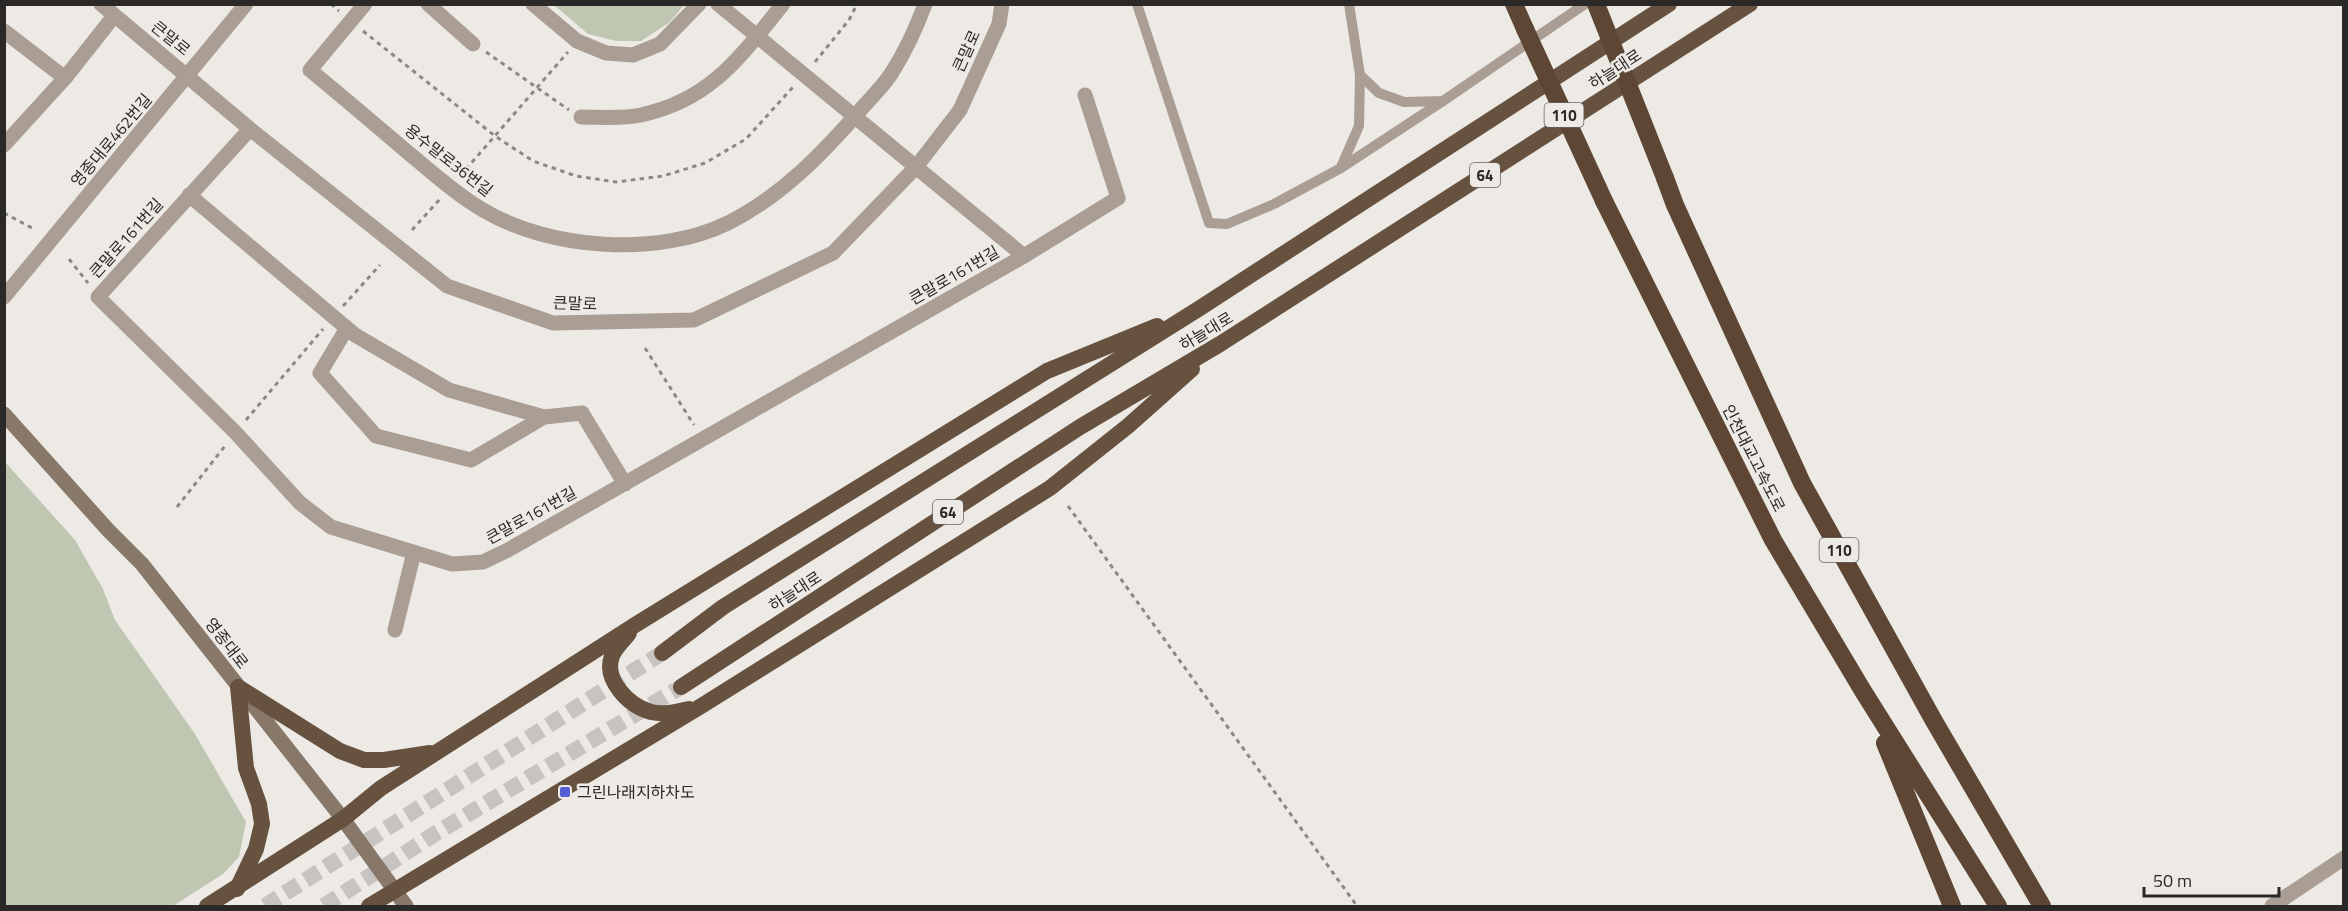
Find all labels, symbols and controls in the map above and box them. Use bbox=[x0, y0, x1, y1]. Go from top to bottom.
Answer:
street label: 큰말로 bbox=[146, 15, 196, 61]
street label: 큰말로 bbox=[946, 26, 986, 76]
street label: 하늘대로 bbox=[1584, 43, 1646, 95]
street label: 영종대로462번길 bbox=[65, 88, 157, 192]
road number: 110 bbox=[1544, 103, 1584, 127]
street label: 용수말로36번길 bbox=[400, 118, 498, 202]
road number: 64 bbox=[1470, 163, 1500, 187]
street label: 큰말로161번길 bbox=[83, 193, 169, 283]
street label: 큰말로161번길 bbox=[904, 239, 1004, 311]
street label: 큰말로 bbox=[553, 290, 598, 316]
street label: 하늘대로 bbox=[1175, 305, 1238, 356]
street label: 인천대교고속도로 bbox=[1717, 400, 1792, 516]
street label: 큰말로161번길 bbox=[481, 480, 581, 550]
road number: 64 bbox=[933, 500, 963, 524]
road number: 110 bbox=[1820, 538, 1858, 562]
street label: 하늘대로 bbox=[764, 565, 826, 617]
street label: 영종대로 bbox=[199, 612, 255, 674]
place label: 그린나래지하차도 bbox=[577, 780, 695, 804]
marker: 그린나래지하차도 bbox=[558, 785, 572, 799]
scale bar bbox=[2144, 860, 2279, 898]
text: 50 m bbox=[2153, 867, 2192, 894]

